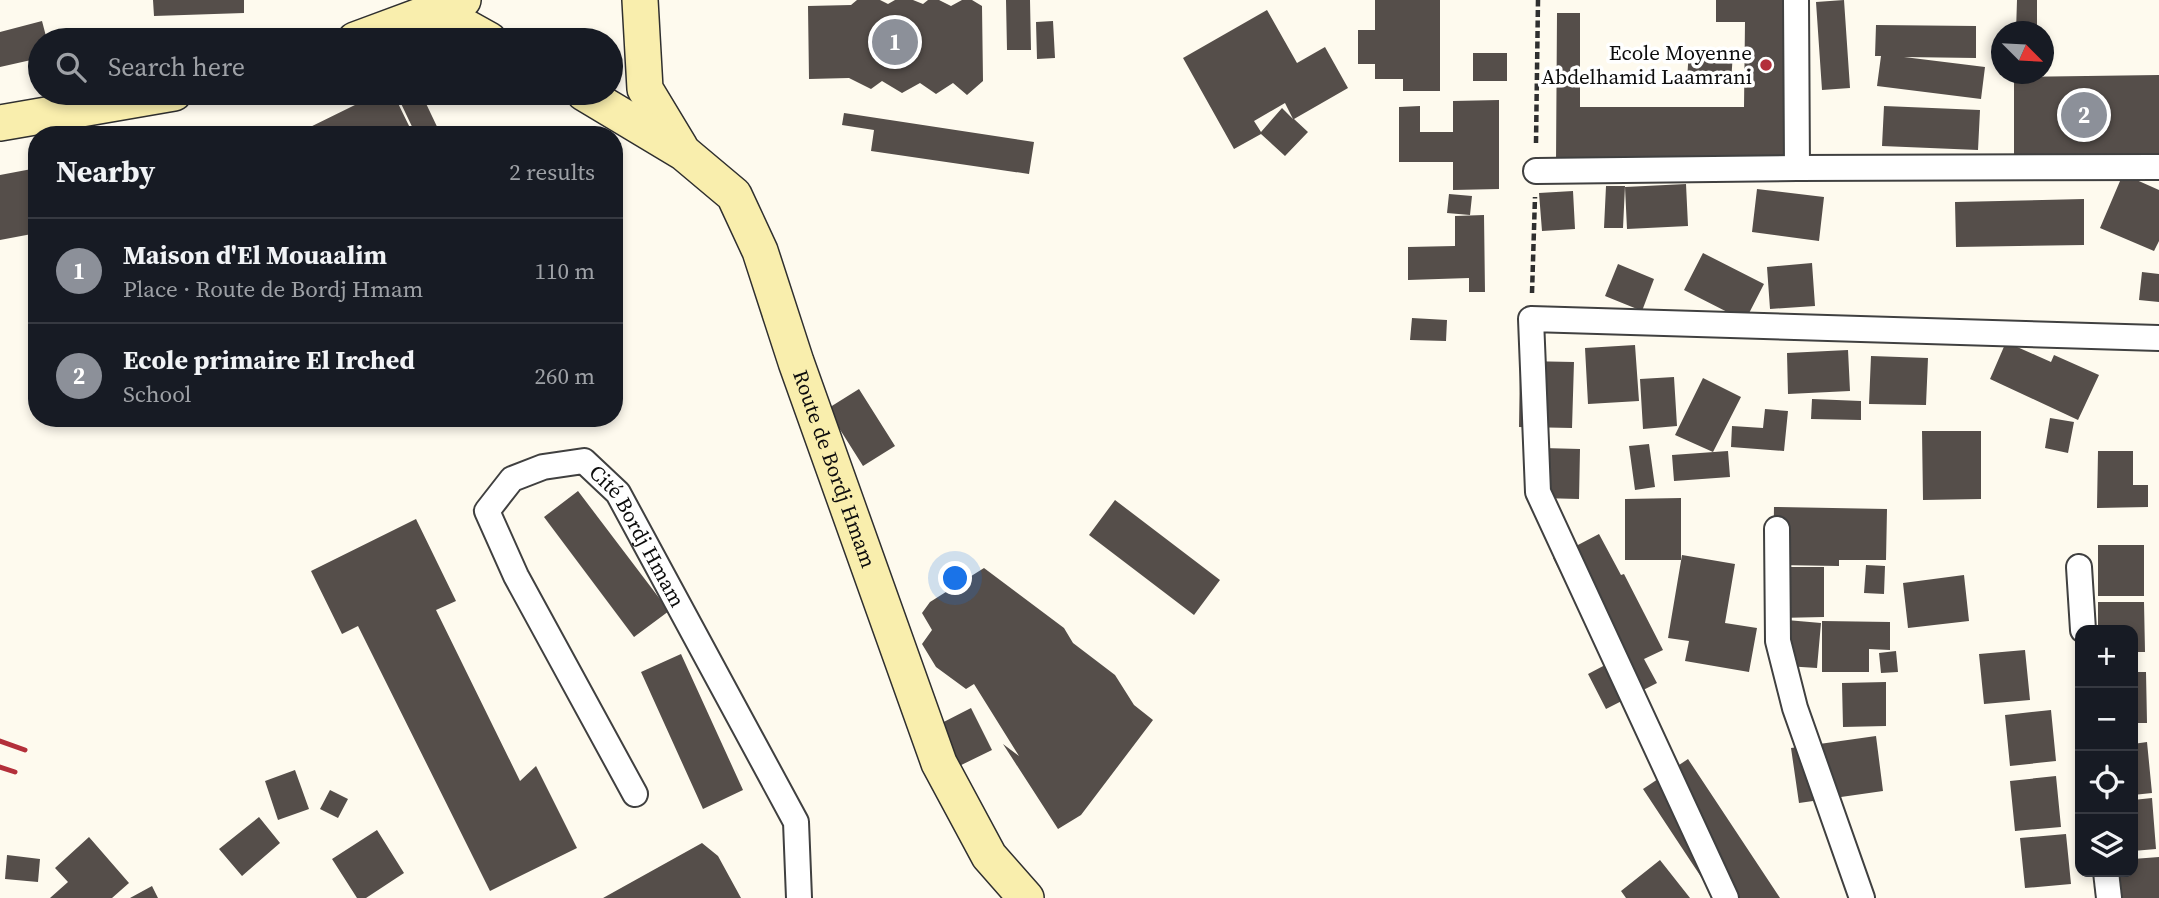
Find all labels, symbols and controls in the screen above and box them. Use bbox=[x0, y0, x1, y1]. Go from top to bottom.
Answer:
pin: 1 bbox=[872, 16, 918, 68]
north arrow bbox=[1991, 21, 2054, 84]
search box bbox=[28, 28, 623, 105]
place label: Ecole Moyenne Abdelhamid Laamrani bbox=[1541, 38, 1752, 91]
icon: search bbox=[52, 48, 90, 86]
text: Search here bbox=[108, 49, 245, 85]
marker: Ecole Moyenne Abdelhamid Laamrani bbox=[1758, 57, 1774, 73]
pin: 2 bbox=[2061, 89, 2107, 141]
text: Nearby bbox=[56, 151, 155, 192]
text: 2 results bbox=[509, 156, 595, 188]
text: Maison d'El Mouaalim bbox=[123, 237, 387, 273]
text: 1 bbox=[73, 255, 85, 287]
text: 110 m bbox=[534, 255, 595, 287]
text: Place · Route de Bordj Hmam bbox=[123, 273, 423, 305]
text: Ecole primaire El Irched bbox=[123, 342, 415, 378]
text: 2 bbox=[73, 360, 85, 392]
text: 260 m bbox=[534, 360, 595, 392]
street label: Route de Bordj Hmam bbox=[786, 366, 883, 572]
text: School bbox=[123, 378, 191, 410]
street label: Cité Bordj Hmam bbox=[583, 458, 692, 612]
your location bbox=[938, 561, 972, 595]
map controls bbox=[2075, 625, 2138, 877]
button: + bbox=[2075, 625, 2138, 688]
button: − bbox=[2075, 688, 2138, 751]
button: locate bbox=[2075, 751, 2138, 814]
button: layers bbox=[2075, 814, 2138, 877]

